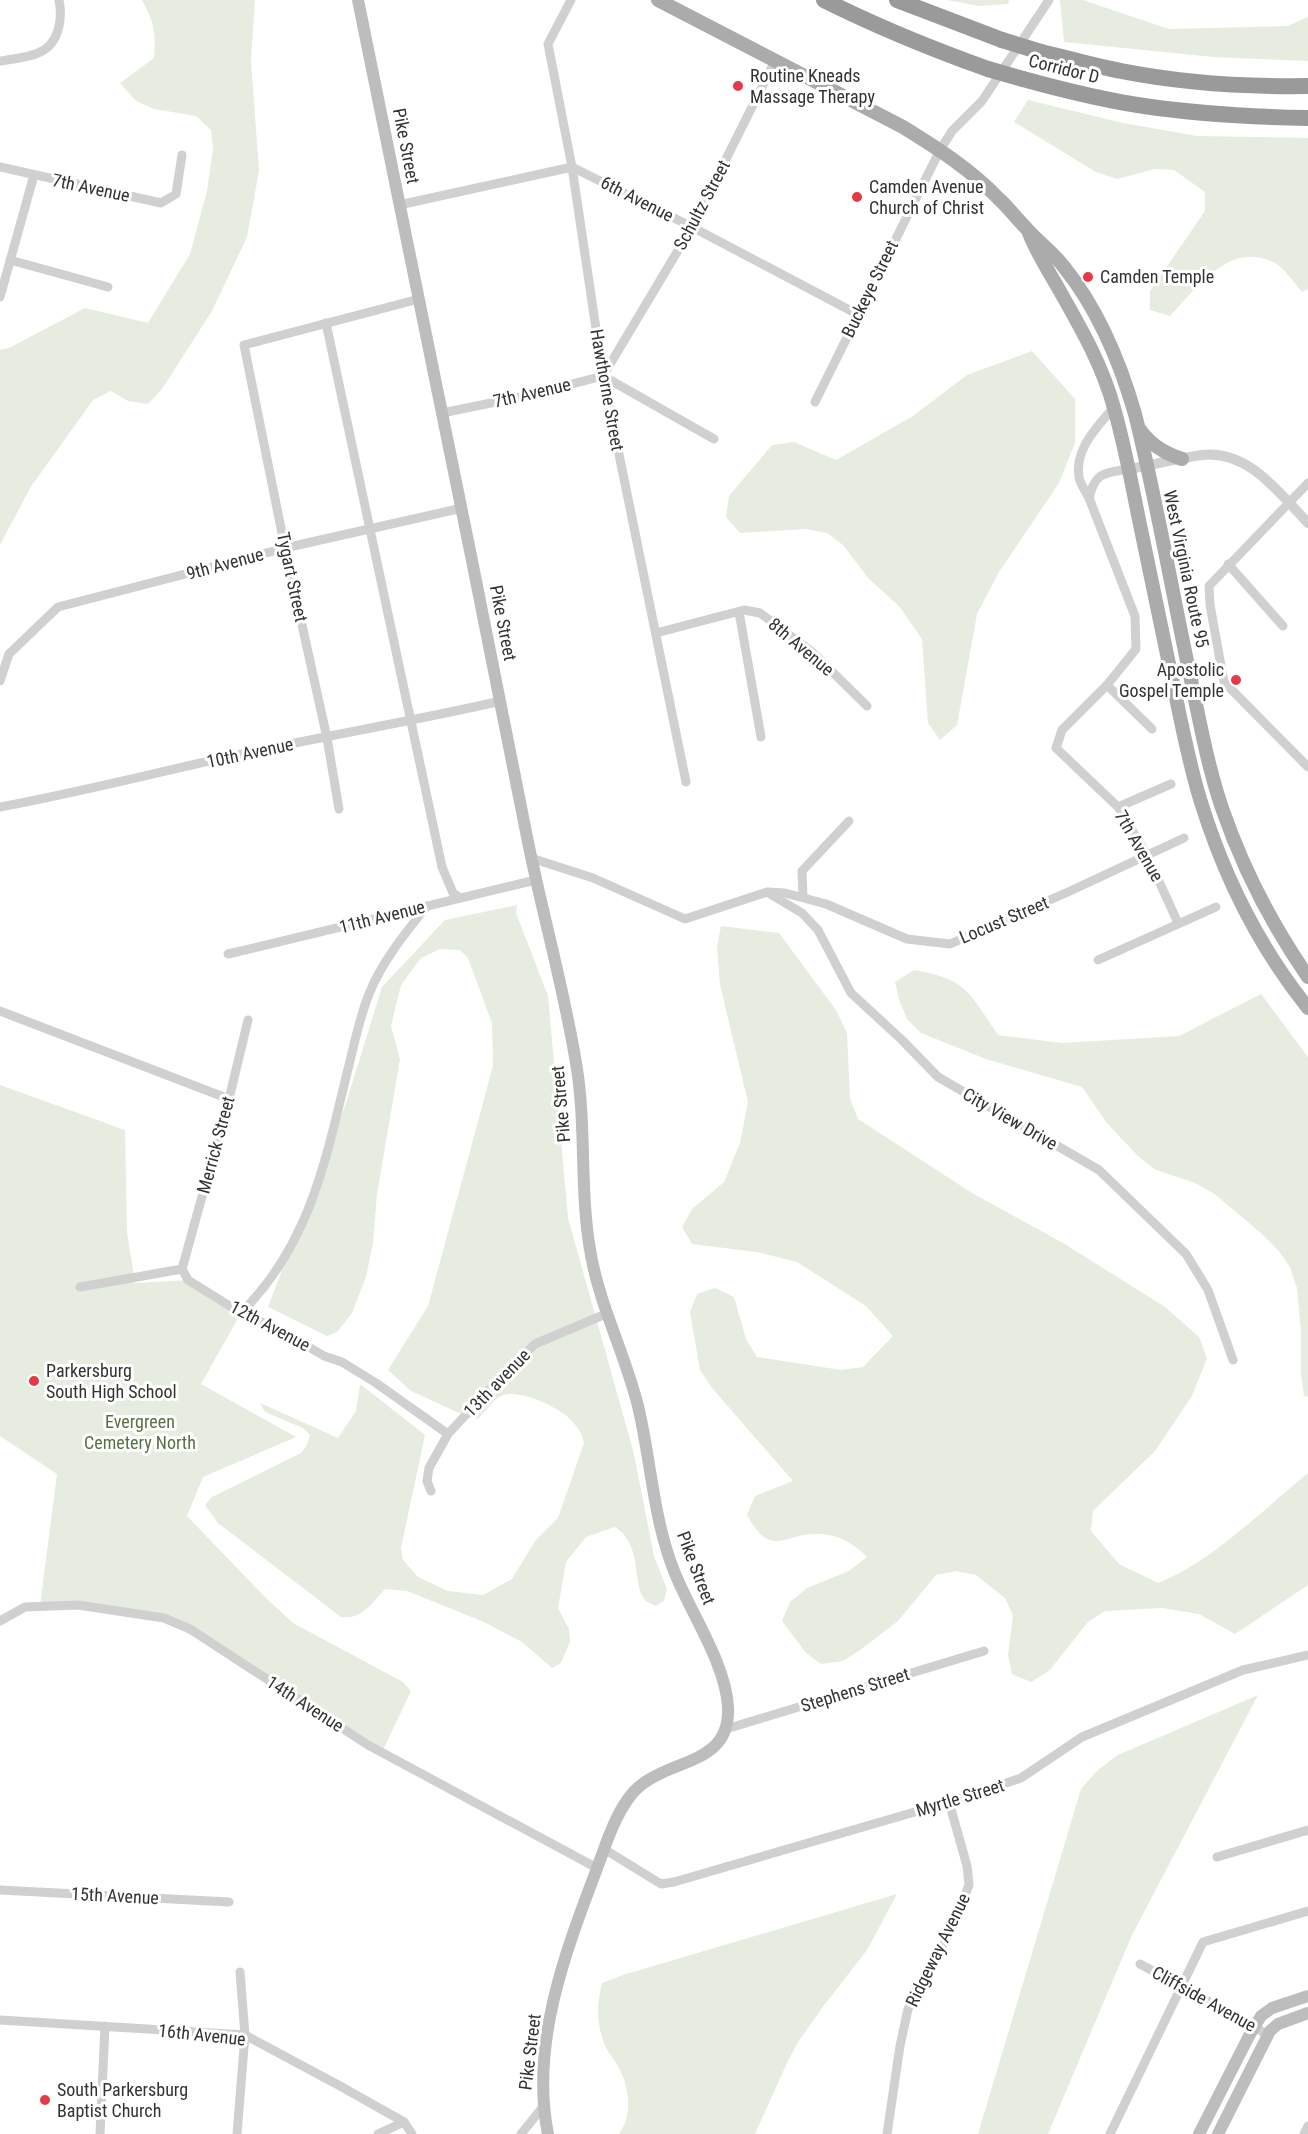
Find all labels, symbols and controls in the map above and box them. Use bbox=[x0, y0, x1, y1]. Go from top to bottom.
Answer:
street label: Corridor D bbox=[1027, 50, 1102, 87]
place label: Routine Kneads Massage Therapy bbox=[750, 65, 875, 107]
marker: Routine Kneads Massage Therapy bbox=[731, 79, 745, 93]
street label: Pike Street bbox=[389, 106, 424, 186]
street label: Schultz Street bbox=[669, 156, 734, 253]
street label: 7th Avenue bbox=[50, 169, 132, 206]
street label: 6th Avenue bbox=[597, 171, 677, 226]
place label: Camden Avenue Church of Christ bbox=[869, 176, 984, 218]
marker: Camden Avenue Church of Christ bbox=[850, 190, 864, 204]
street label: Buckeye Street bbox=[837, 237, 902, 341]
place label: Camden Temple bbox=[1100, 266, 1214, 287]
marker: Camden Temple bbox=[1081, 270, 1095, 284]
street label: Hawthorne Street bbox=[586, 327, 629, 453]
street label: 7th Avenue bbox=[491, 373, 573, 412]
street label: West Virginia Route 95 bbox=[1160, 488, 1213, 650]
street label: Tygart Street bbox=[273, 530, 312, 624]
street label: 9th Avenue bbox=[184, 543, 266, 584]
street label: Pike Street bbox=[486, 583, 521, 663]
street label: 8th Avenue bbox=[764, 613, 838, 680]
place label: Apostolic Gospel Temple bbox=[1119, 659, 1224, 701]
marker: Apostolic Gospel Temple bbox=[1229, 673, 1243, 687]
street label: 10th Avenue bbox=[205, 733, 295, 772]
street label: 7th Avenue bbox=[1111, 806, 1168, 885]
street label: Locust Street bbox=[956, 891, 1051, 948]
street label: 11th Avenue bbox=[337, 896, 427, 937]
street label: Pike Street bbox=[547, 1065, 574, 1143]
street label: City View Drive bbox=[959, 1083, 1061, 1154]
street label: Merrick Street bbox=[192, 1094, 239, 1196]
street label: 12th Avenue bbox=[227, 1296, 314, 1355]
street label: 13th avenue bbox=[459, 1344, 534, 1421]
place label: Parkersburg South High School bbox=[46, 1360, 177, 1402]
marker: Parkersburg South High School bbox=[27, 1374, 41, 1388]
park label: Evergreen Cemetery North bbox=[84, 1411, 196, 1453]
street label: Pike Street bbox=[673, 1528, 720, 1607]
street label: Stephens Street bbox=[798, 1663, 912, 1716]
street label: 14th Avenue bbox=[263, 1671, 348, 1736]
street label: Myrtle Street bbox=[913, 1774, 1007, 1821]
street label: 15th Avenue bbox=[71, 1883, 159, 1908]
street label: Ridgeway Avenue bbox=[901, 1890, 974, 2010]
street label: Cliffside Avenue bbox=[1149, 1961, 1260, 2036]
street label: Pike Street bbox=[514, 2013, 545, 2091]
street label: 16th Avenue bbox=[157, 2019, 247, 2050]
place label: South Parkersburg Baptist Church bbox=[57, 2079, 188, 2121]
marker: South Parkersburg Baptist Church bbox=[38, 2093, 52, 2107]

